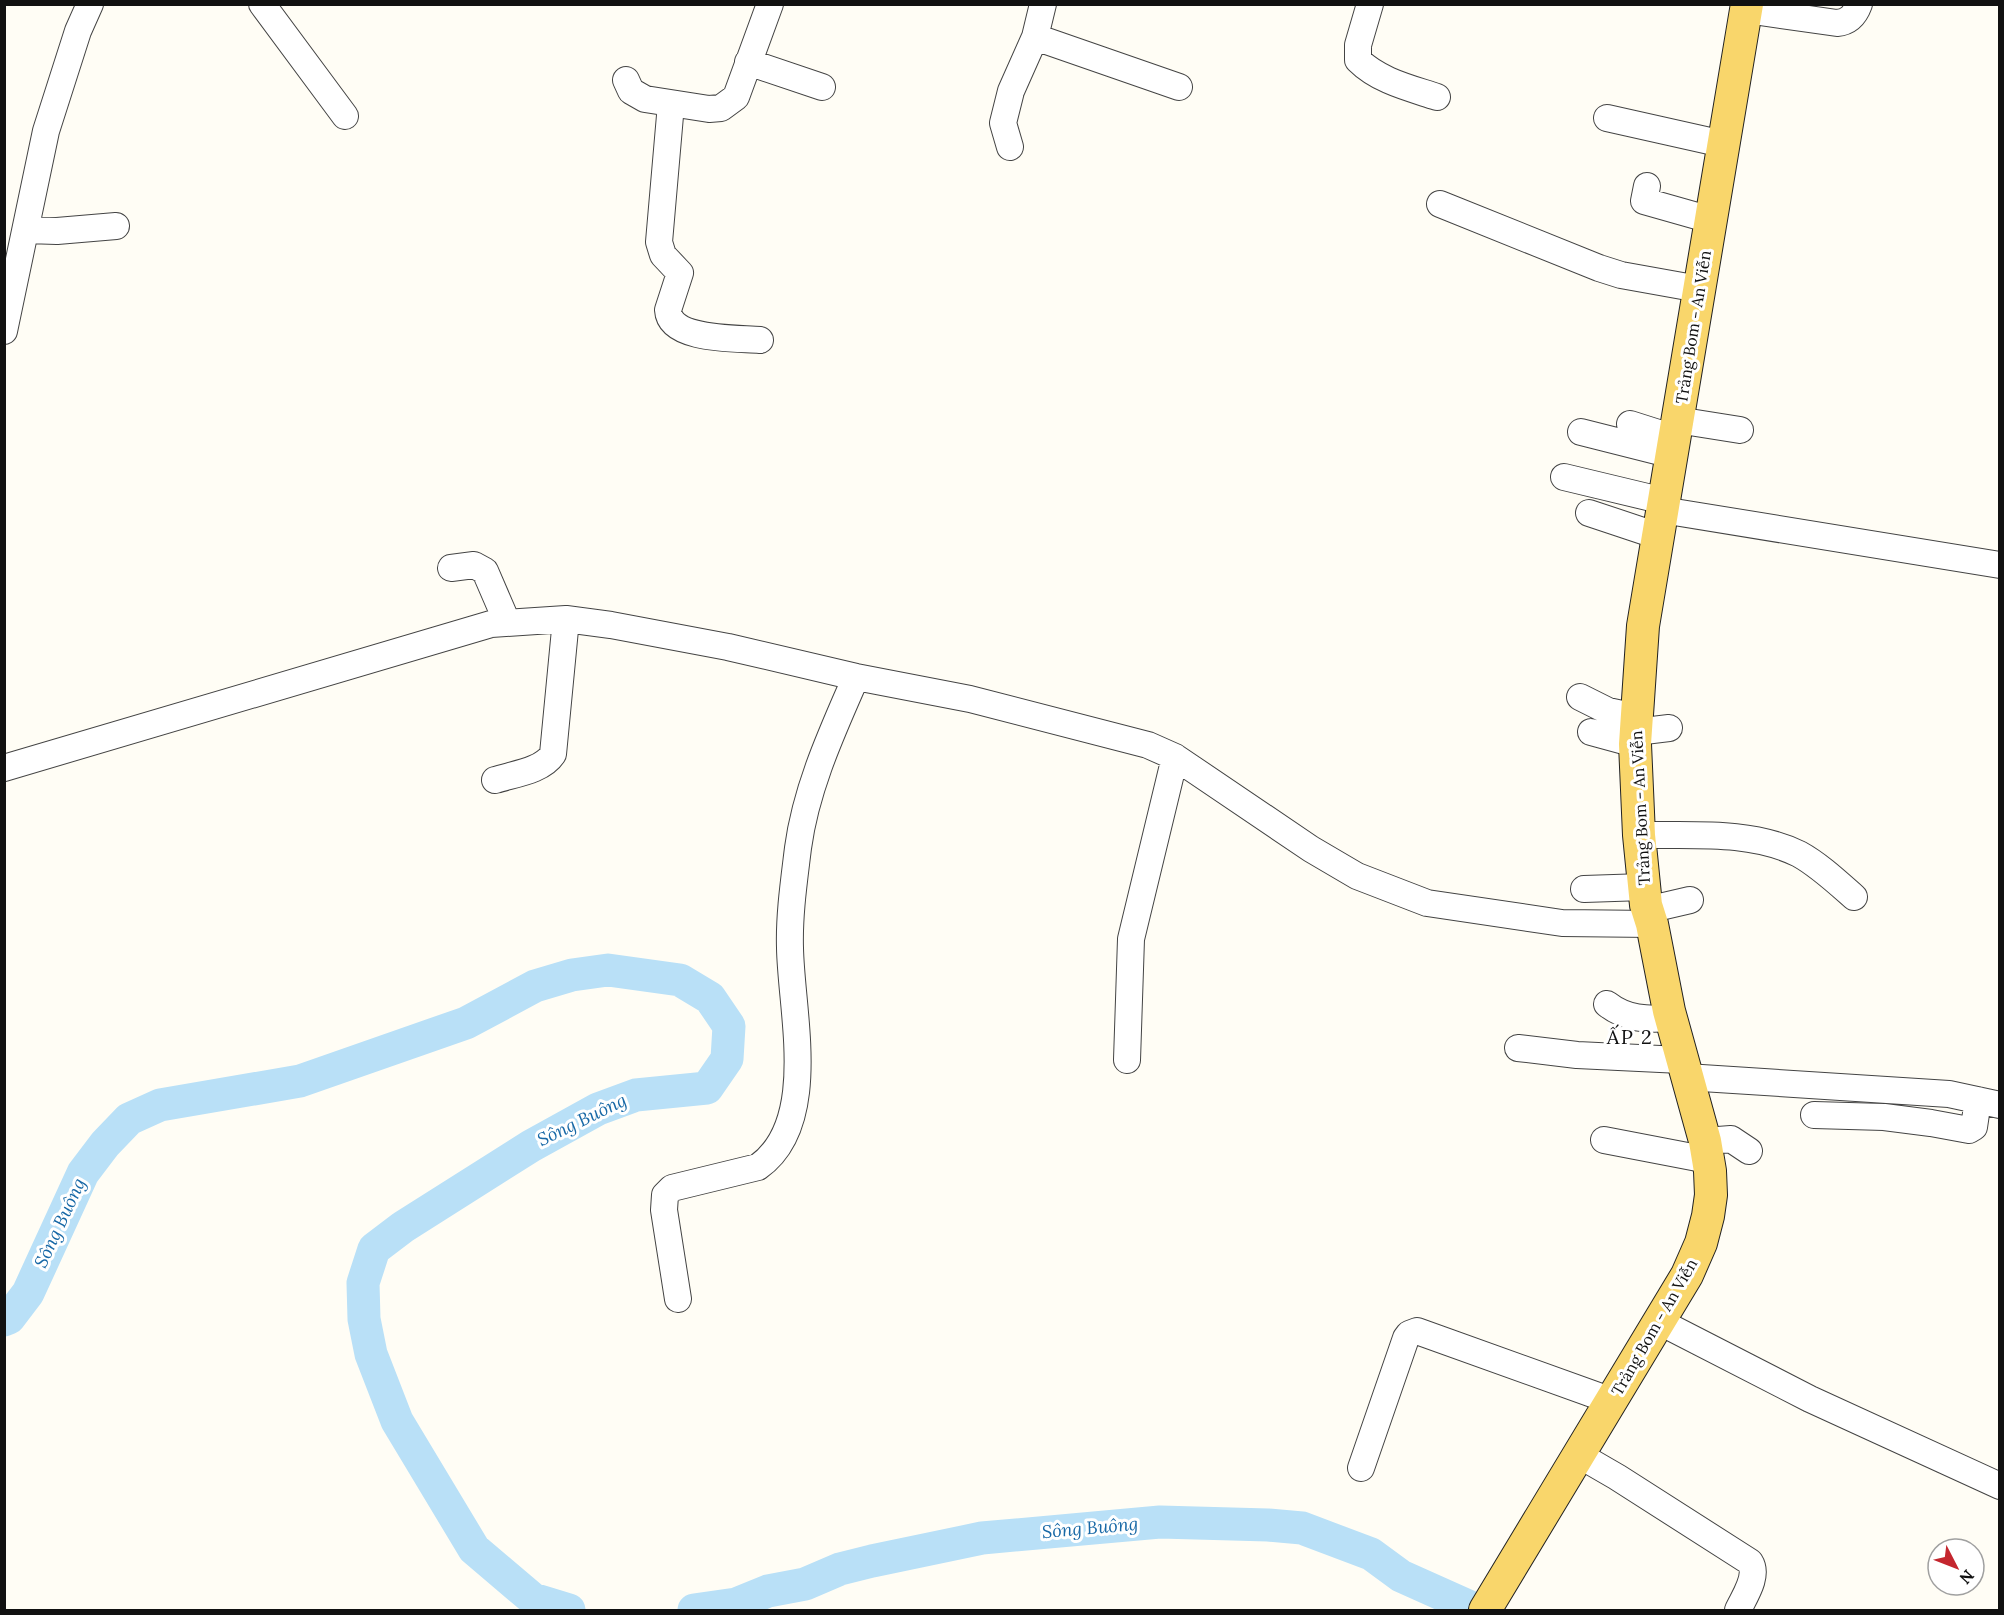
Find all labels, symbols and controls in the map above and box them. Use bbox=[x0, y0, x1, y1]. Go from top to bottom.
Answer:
street label: Trảng Bom - An Viễn bbox=[1671, 249, 1715, 405]
street label: Trảng Bom - An Viễn bbox=[1626, 730, 1654, 886]
district label: ẤP 2 bbox=[1606, 1024, 1653, 1049]
water label: Sông Buông bbox=[533, 1088, 630, 1151]
water label: Sông Buông bbox=[29, 1174, 90, 1271]
street label: Trảng Bom - An Viễn bbox=[1607, 1255, 1702, 1399]
water label: Sông Buông bbox=[1041, 1512, 1139, 1543]
north arrow bbox=[1926, 1537, 1986, 1597]
text: N bbox=[1956, 1566, 1979, 1588]

